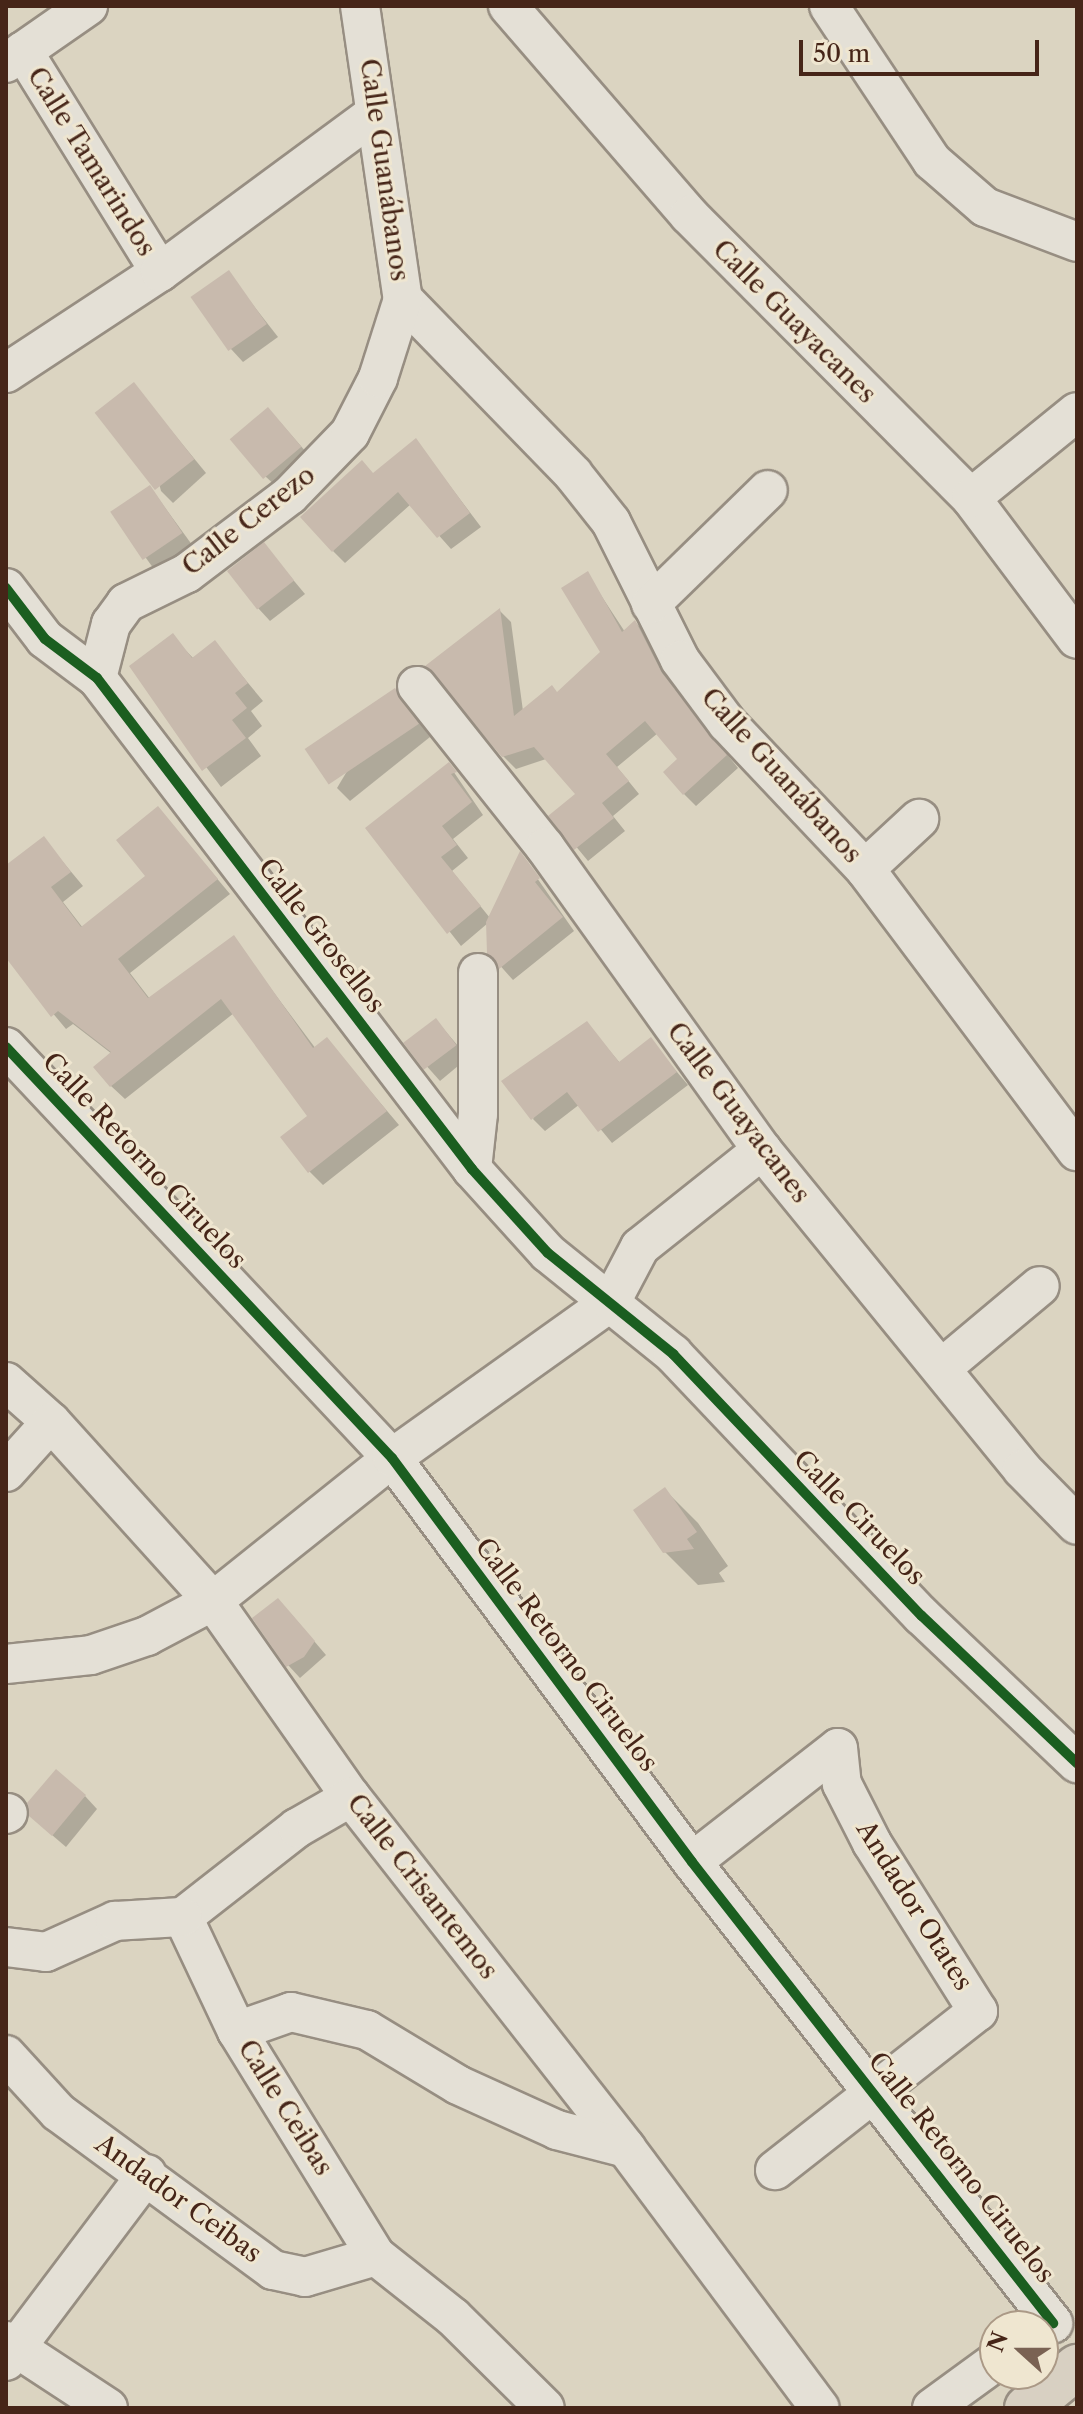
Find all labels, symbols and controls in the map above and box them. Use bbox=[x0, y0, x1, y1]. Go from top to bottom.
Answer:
scale bar bbox=[803, 24, 1043, 74]
text: 50 m bbox=[813, 39, 870, 68]
street label: Calle Guanábanos bbox=[353, 57, 415, 283]
street label: Calle Tamarindos bbox=[20, 61, 162, 263]
street label: Calle Guayacanes bbox=[706, 234, 882, 410]
street label: Calle Cerezo bbox=[176, 460, 322, 582]
street label: Calle Guanábanos bbox=[694, 682, 868, 870]
street label: Calle Grosellos bbox=[251, 853, 391, 1019]
street label: Calle Guayacanes bbox=[660, 1017, 816, 1209]
street label: Calle Retorno Ciruelos bbox=[36, 1047, 252, 1275]
street label: Calle Ciruelos bbox=[787, 1444, 931, 1592]
street label: Calle Retorno Ciruelos bbox=[468, 1532, 664, 1778]
street label: Calle Crisantemos bbox=[340, 1788, 504, 1986]
street label: Andador Otates bbox=[849, 1815, 979, 1997]
street label: Calle Ceibas bbox=[231, 2034, 339, 2182]
street label: Calle Retorno Ciruelos bbox=[861, 2047, 1061, 2289]
street label: Andador Ceibas bbox=[89, 2128, 267, 2270]
north arrow bbox=[979, 2310, 1059, 2390]
text: N bbox=[982, 2328, 1014, 2356]

